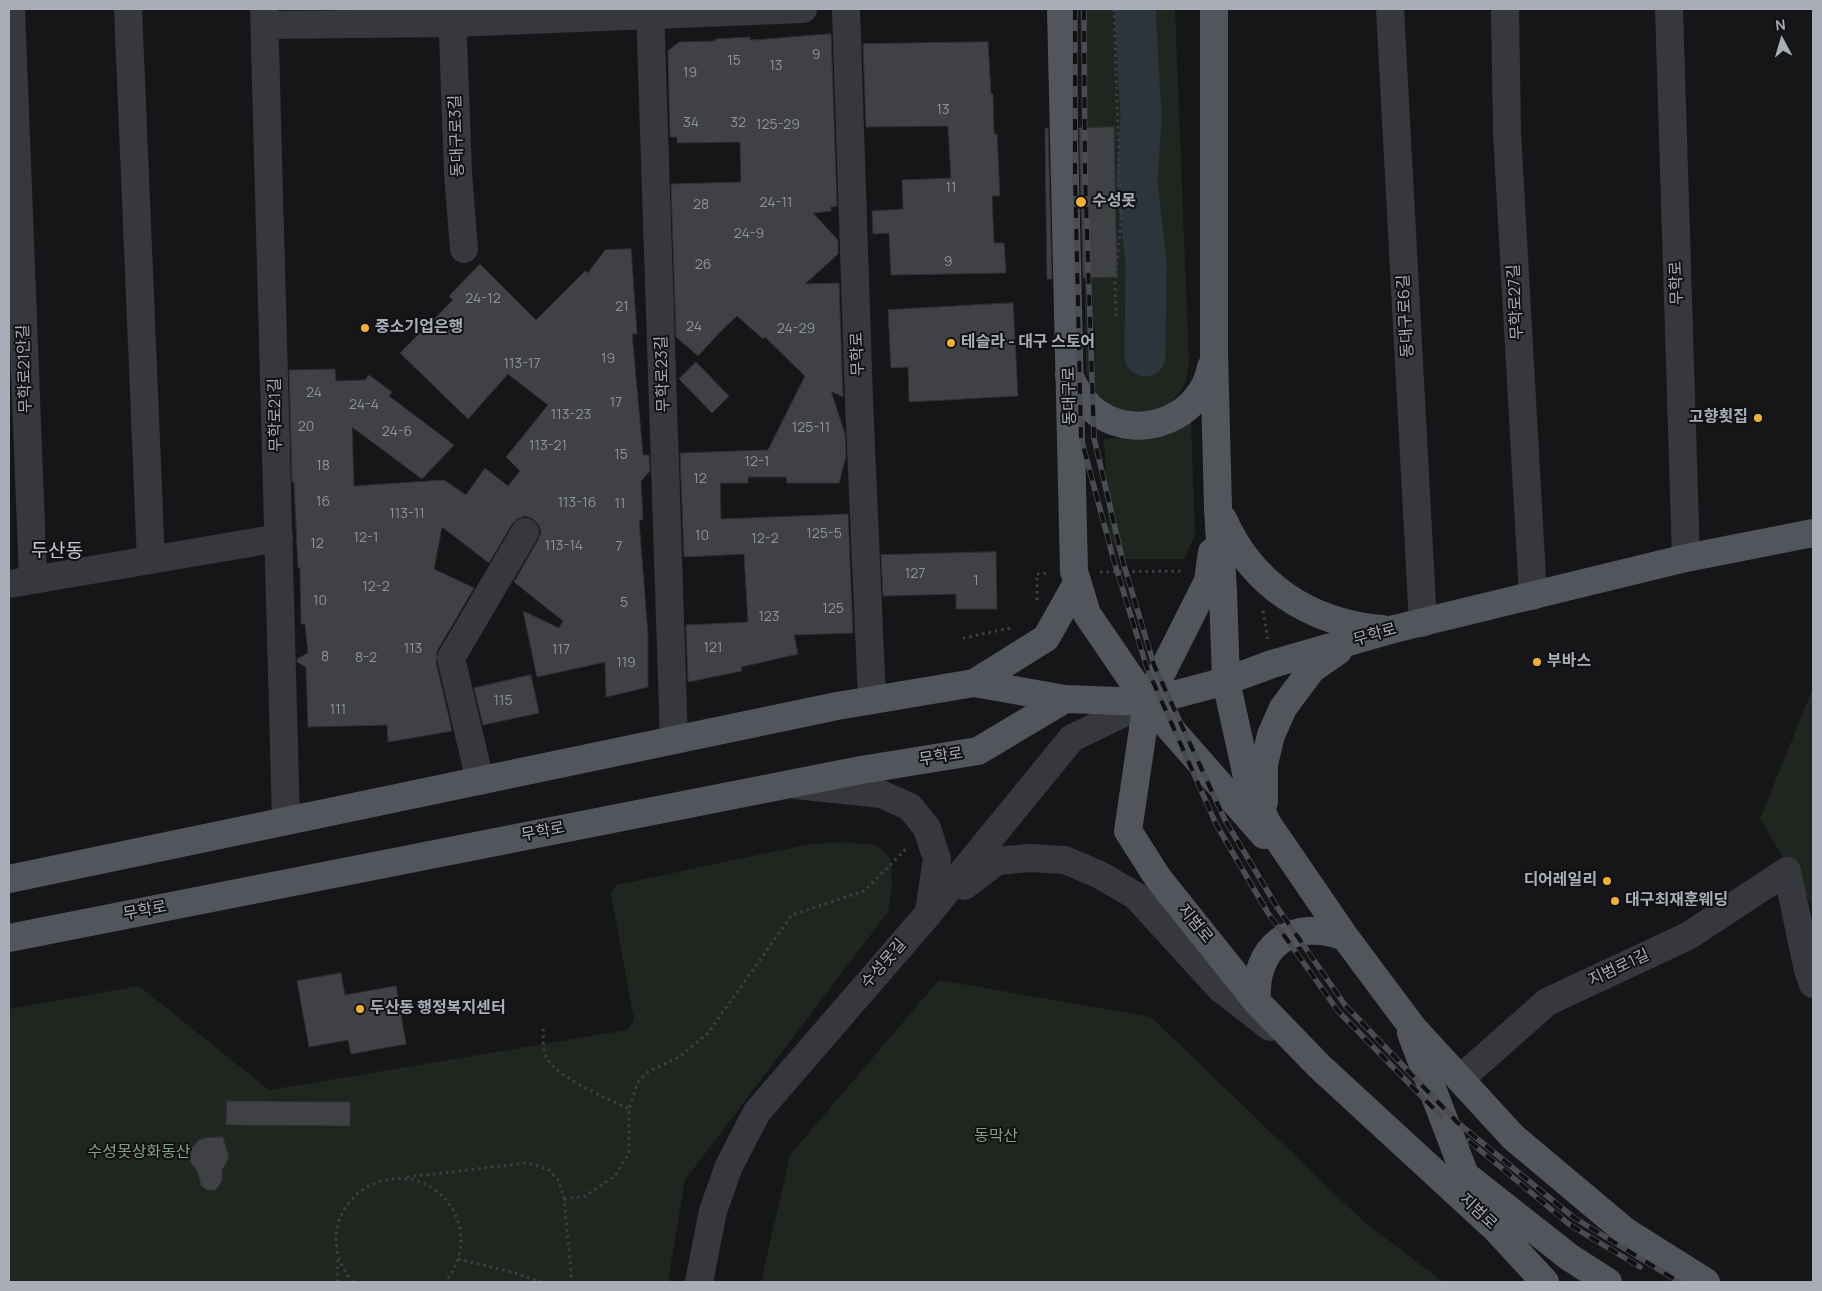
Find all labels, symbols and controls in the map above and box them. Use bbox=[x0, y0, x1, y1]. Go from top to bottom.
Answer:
north arrow bbox=[1757, 15, 1807, 65]
text: N bbox=[1774, 15, 1786, 35]
house number: 9 bbox=[812, 47, 820, 63]
house number: 15 bbox=[727, 53, 741, 69]
house number: 13 bbox=[769, 58, 783, 74]
house number: 19 bbox=[683, 65, 697, 81]
street label: 동대구로3길 bbox=[446, 94, 468, 178]
house number: 13 bbox=[936, 102, 950, 118]
house number: 34 bbox=[683, 115, 699, 131]
house number: 32 bbox=[730, 115, 746, 131]
house number: 125-29 bbox=[756, 117, 800, 133]
house number: 11 bbox=[946, 180, 956, 196]
place label: 수성못 bbox=[1092, 192, 1136, 212]
house number: 24-11 bbox=[760, 195, 792, 211]
marker: 수성못 bbox=[1074, 195, 1088, 209]
house number: 28 bbox=[693, 197, 709, 213]
house number: 24-9 bbox=[734, 226, 764, 242]
house number: 9 bbox=[944, 254, 952, 270]
house number: 26 bbox=[695, 257, 711, 273]
street label: 무학로 bbox=[1667, 261, 1687, 305]
street label: 무학로27길 bbox=[1504, 264, 1528, 340]
street label: 동대구로6길 bbox=[1394, 274, 1418, 358]
house number: 24-12 bbox=[465, 291, 501, 307]
house number: 21 bbox=[615, 299, 629, 315]
place label: 중소기업은행 bbox=[375, 318, 463, 338]
house number: 24 bbox=[686, 319, 702, 335]
house number: 24-29 bbox=[777, 321, 815, 337]
marker: 중소기업은행 bbox=[359, 322, 371, 334]
street label: 무학로21안길 bbox=[14, 324, 36, 414]
street label: 무학로 bbox=[848, 332, 868, 376]
place label: 테슬라 - 대구 스토어 bbox=[961, 333, 1095, 353]
street label: 무학로23길 bbox=[652, 335, 674, 413]
marker: 테슬라 - 대구 스토어 bbox=[945, 337, 957, 349]
house number: 19 bbox=[601, 351, 615, 367]
house number: 113-17 bbox=[503, 356, 541, 372]
street label: 동대구로 bbox=[1060, 366, 1080, 426]
street label: 무학로21길 bbox=[266, 378, 286, 452]
house number: 24 bbox=[306, 385, 322, 401]
house number: 17 bbox=[610, 395, 622, 411]
house number: 24-4 bbox=[349, 397, 379, 413]
house number: 113-23 bbox=[551, 407, 591, 423]
place label: 고향횟집 bbox=[1689, 408, 1748, 428]
marker: 고향횟집 bbox=[1752, 412, 1764, 424]
house number: 20 bbox=[298, 419, 314, 435]
house number: 125-11 bbox=[792, 420, 830, 436]
house number: 24-6 bbox=[382, 424, 412, 440]
house number: 113-21 bbox=[529, 438, 567, 454]
house number: 15 bbox=[614, 447, 628, 463]
house number: 12-1 bbox=[745, 454, 769, 470]
house number: 18 bbox=[316, 458, 330, 474]
house number: 12 bbox=[693, 471, 707, 487]
house number: 16 bbox=[316, 494, 330, 510]
house number: 113-16 bbox=[558, 495, 596, 511]
house number: 11 bbox=[615, 496, 625, 512]
house number: 113-11 bbox=[389, 506, 425, 522]
house number: 125-5 bbox=[806, 526, 842, 542]
house number: 10 bbox=[695, 528, 709, 544]
house number: 12-1 bbox=[354, 530, 378, 546]
house number: 12-2 bbox=[751, 531, 779, 547]
house number: 12 bbox=[310, 536, 324, 552]
house number: 113-14 bbox=[545, 538, 583, 554]
house number: 7 bbox=[615, 539, 623, 555]
district label: 두산동 bbox=[31, 541, 83, 563]
house number: 127 bbox=[905, 566, 925, 582]
house number: 1 bbox=[973, 573, 979, 589]
house number: 12-2 bbox=[362, 579, 390, 595]
house number: 10 bbox=[313, 593, 327, 609]
house number: 5 bbox=[620, 595, 628, 611]
house number: 125 bbox=[822, 601, 844, 617]
house number: 123 bbox=[758, 609, 780, 625]
street label: 무학로 bbox=[1351, 620, 1399, 650]
house number: 121 bbox=[704, 640, 722, 656]
house number: 113 bbox=[404, 641, 422, 657]
house number: 117 bbox=[552, 642, 570, 658]
house number: 8 bbox=[321, 649, 329, 665]
house number: 8-2 bbox=[355, 650, 377, 666]
place label: 부바스 bbox=[1547, 652, 1591, 672]
house number: 119 bbox=[616, 655, 636, 671]
marker: 부바스 bbox=[1531, 656, 1543, 668]
house number: 115 bbox=[493, 693, 513, 709]
house number: 111 bbox=[330, 702, 346, 718]
street label: 무학로 bbox=[918, 744, 964, 770]
street label: 무학로 bbox=[519, 818, 567, 846]
place label: 디어레일리 bbox=[1523, 871, 1597, 891]
marker: 디어레일리 bbox=[1601, 875, 1613, 887]
place label: 대구최재훈웨딩 bbox=[1625, 891, 1728, 911]
marker: 대구최재훈웨딩 bbox=[1609, 895, 1621, 907]
street label: 무학로 bbox=[121, 897, 169, 925]
street label: 지범로 bbox=[1174, 901, 1216, 947]
street label: 수성못길 bbox=[857, 935, 911, 993]
street label: 지범로1길 bbox=[1585, 946, 1653, 990]
place label: 두산동 행정복지센터 bbox=[370, 999, 506, 1019]
marker: 두산동 행정복지센터 bbox=[354, 1003, 366, 1015]
park label: 동막산 bbox=[974, 1127, 1018, 1147]
park label: 수성못상화동산 bbox=[87, 1143, 191, 1163]
street label: 지범로 bbox=[1455, 1190, 1501, 1234]

